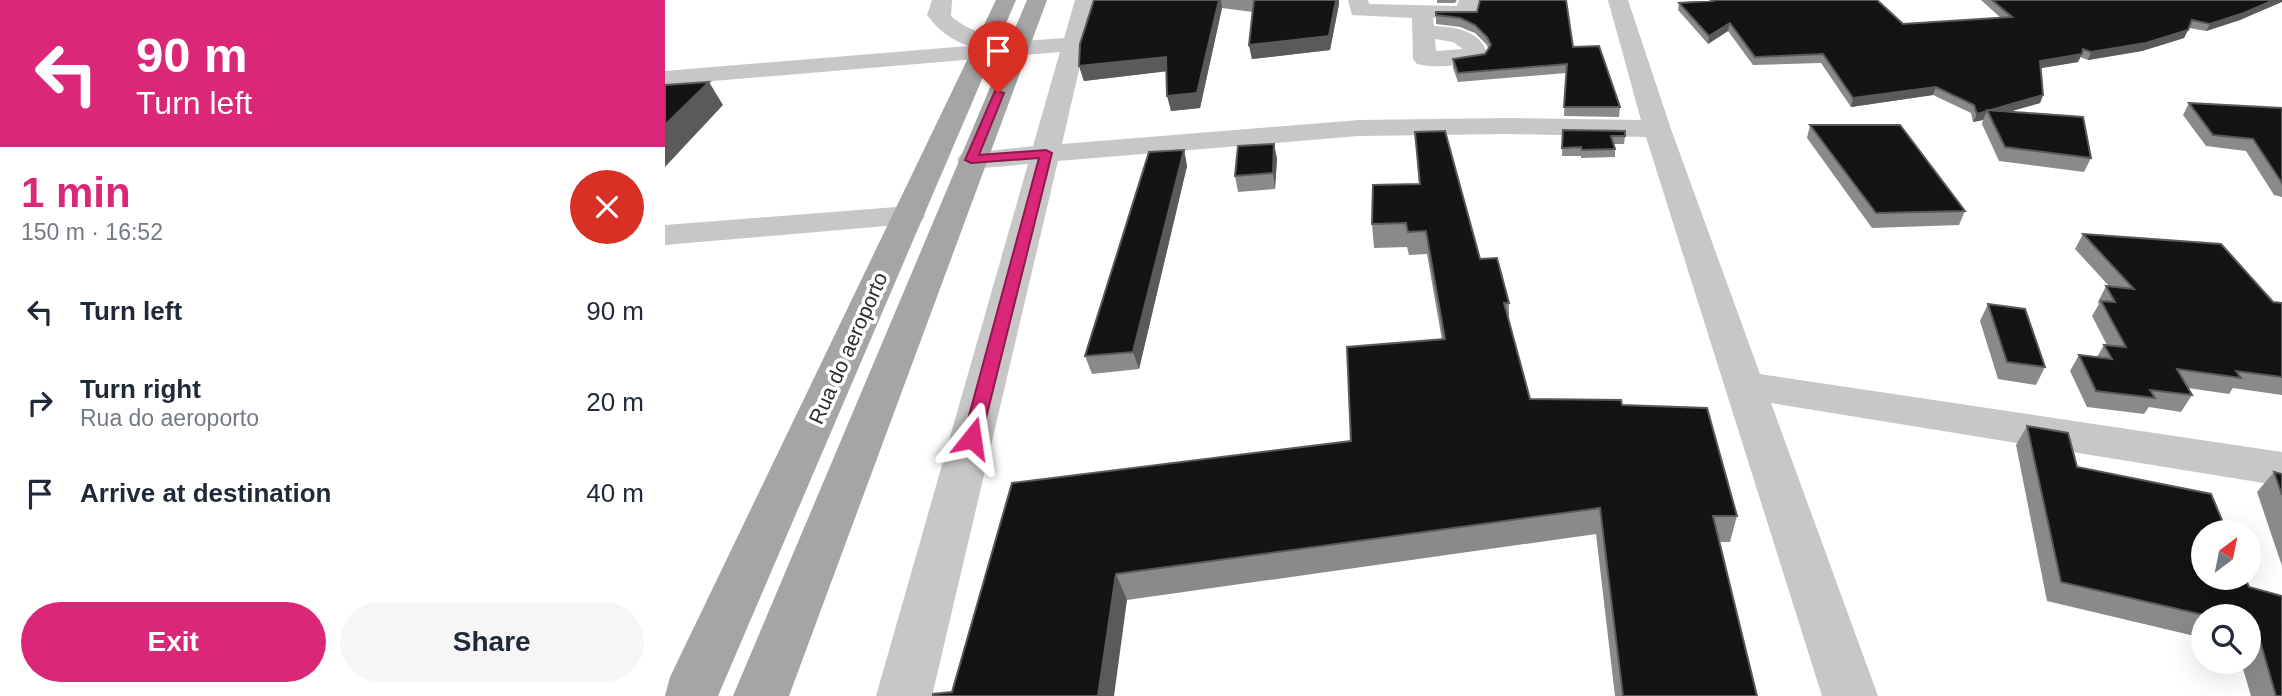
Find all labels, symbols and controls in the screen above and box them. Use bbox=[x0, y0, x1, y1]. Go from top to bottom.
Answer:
pin bbox=[968, 21, 1028, 93]
icon: left bbox=[21, 28, 112, 119]
text: 90 m bbox=[136, 28, 248, 82]
icon: arrive bbox=[979, 32, 1017, 70]
text: Turn left bbox=[136, 85, 252, 121]
text: 1 min bbox=[21, 169, 131, 216]
button: close bbox=[570, 170, 644, 244]
text: 150 m · 16:52 bbox=[21, 219, 163, 245]
street label: Rua do aeroporto bbox=[804, 269, 892, 427]
icon: left bbox=[21, 293, 59, 331]
text: Turn left bbox=[80, 296, 182, 326]
text: 90 m bbox=[586, 296, 644, 326]
text: Turn right bbox=[80, 374, 201, 404]
icon: right bbox=[21, 384, 59, 422]
text: 20 m bbox=[586, 387, 644, 417]
position arrow bbox=[935, 401, 1009, 475]
text: Rua do aeroporto bbox=[80, 405, 259, 431]
icon: arrive bbox=[21, 475, 59, 513]
text: Arrive at destination bbox=[80, 478, 331, 508]
text: 40 m bbox=[586, 478, 644, 508]
north arrow bbox=[2191, 520, 2261, 590]
map controls bbox=[2191, 520, 2261, 674]
button: Exit bbox=[21, 602, 326, 682]
button: Share bbox=[340, 602, 644, 682]
button: search bbox=[2191, 604, 2261, 674]

